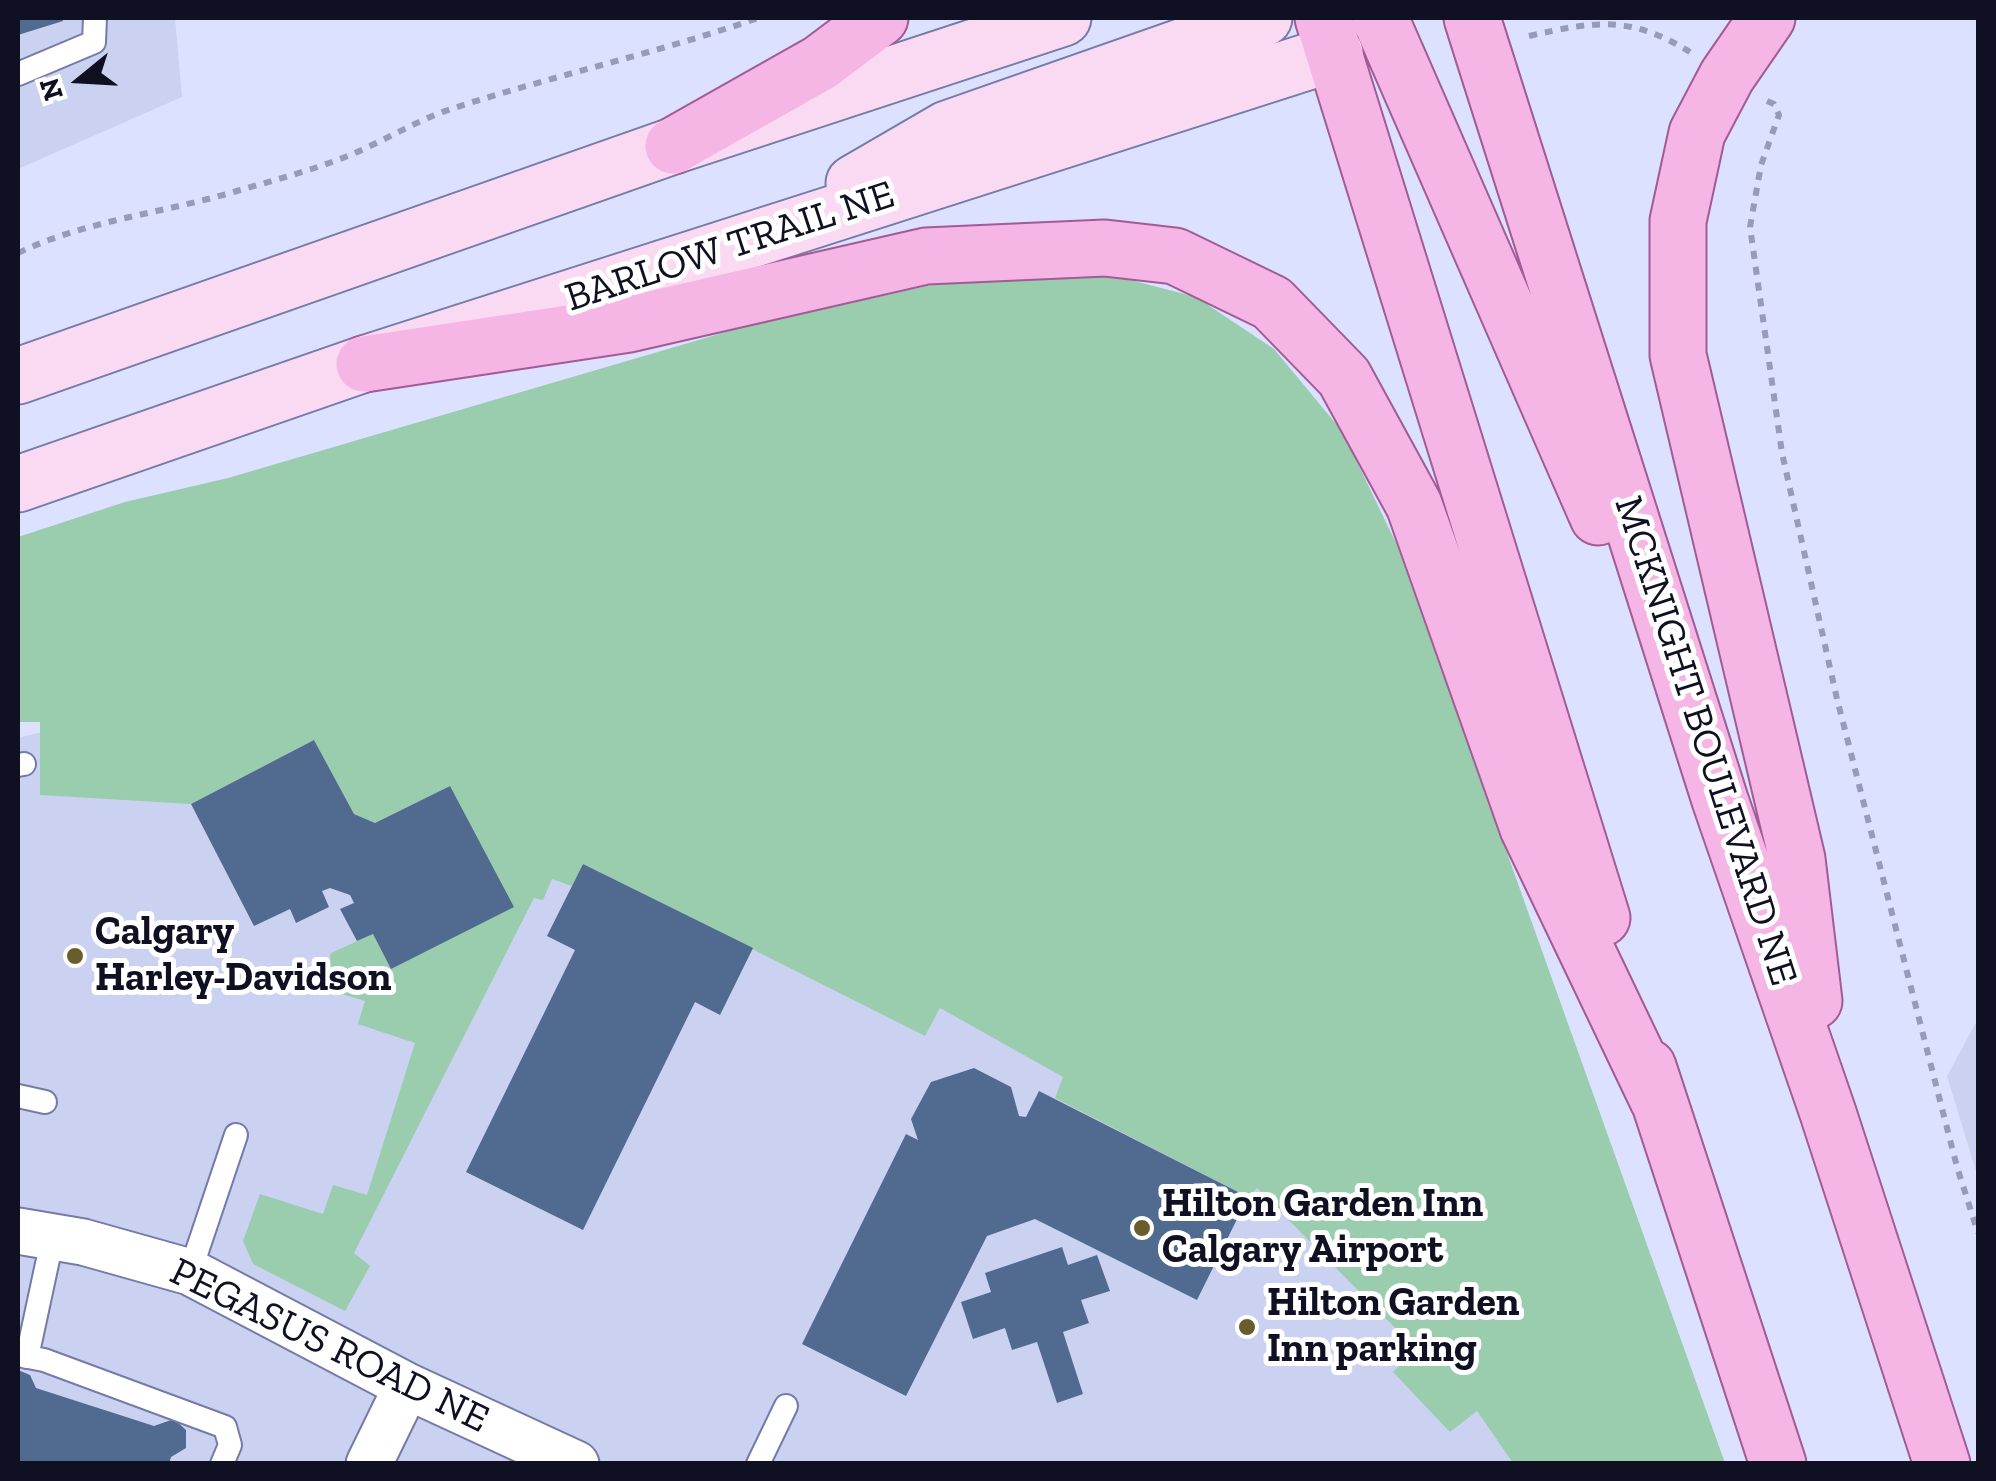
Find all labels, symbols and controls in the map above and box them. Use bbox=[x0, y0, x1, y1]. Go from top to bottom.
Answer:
north arrow bbox=[30, 30, 130, 130]
text: N bbox=[32, 74, 70, 105]
street label: BARLOW TRAIL NE bbox=[560, 171, 900, 323]
street label: MCKNIGHT BOULEVARD NE bbox=[1603, 491, 1807, 991]
place label: Calgary Harley-Davidson bbox=[95, 909, 391, 1003]
marker: Calgary Harley-Davidson bbox=[64, 945, 86, 967]
place label: Hilton Garden Inn Calgary Airport bbox=[1162, 1181, 1483, 1275]
marker: Hilton Garden Inn Calgary Airport bbox=[1131, 1217, 1153, 1239]
street label: PEGASUS ROAD NE bbox=[162, 1248, 496, 1444]
place label: Hilton Garden Inn parking bbox=[1267, 1280, 1520, 1374]
marker: Hilton Garden Inn parking bbox=[1236, 1316, 1258, 1338]

